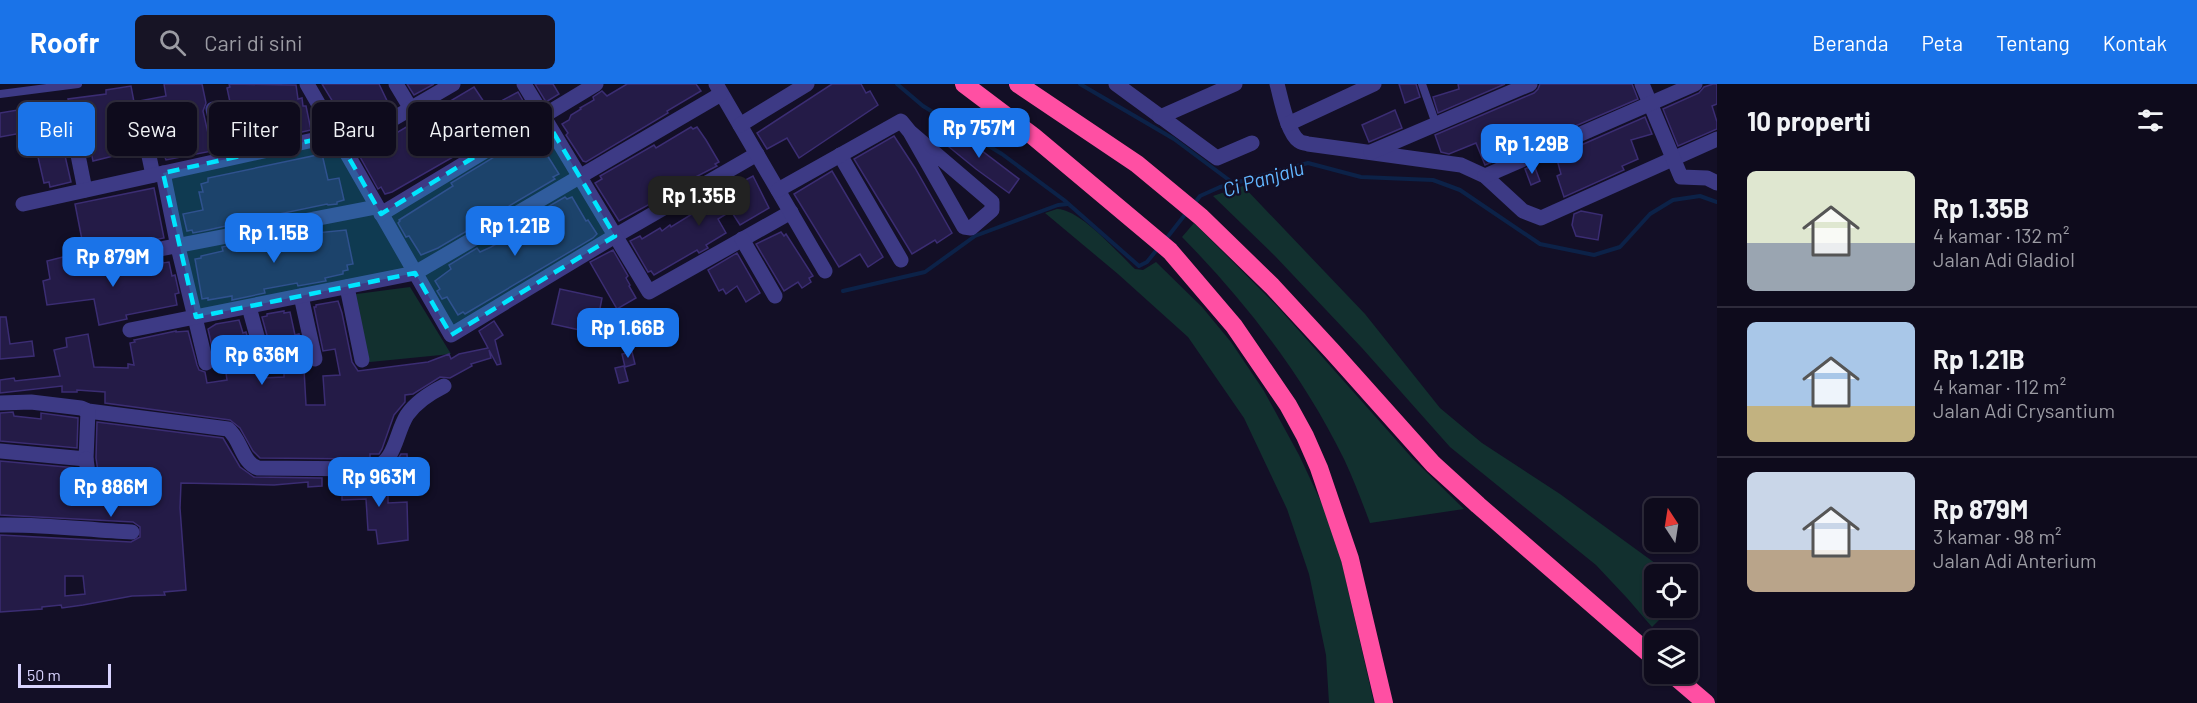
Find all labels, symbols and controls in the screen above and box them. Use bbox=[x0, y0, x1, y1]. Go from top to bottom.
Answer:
search box bbox=[135, 15, 555, 69]
text: Roofr bbox=[30, 25, 99, 59]
icon: search bbox=[156, 26, 189, 59]
text: Cari di sini bbox=[204, 29, 303, 55]
text: Beranda bbox=[1812, 30, 1888, 55]
text: Peta bbox=[1921, 30, 1963, 55]
text: Tentang bbox=[1996, 30, 2070, 55]
text: Kontak bbox=[2103, 30, 2167, 55]
chip: Beli bbox=[18, 102, 95, 156]
chip: Sewa bbox=[107, 102, 197, 156]
chip: Filter bbox=[209, 102, 300, 156]
chip: Baru bbox=[312, 102, 396, 156]
chip: Apartemen bbox=[408, 102, 552, 156]
icon: filters bbox=[2134, 104, 2167, 137]
text: 10 properti bbox=[1747, 105, 1871, 136]
pin: Rp 757M bbox=[924, 108, 1034, 159]
text: Rp 757M bbox=[943, 115, 1015, 139]
pin: Rp 1.29B bbox=[1470, 124, 1594, 175]
text: Rp 1.29B bbox=[1495, 131, 1569, 155]
water label: Ci Panjalu bbox=[1220, 155, 1306, 201]
pin: Rp 1.35B bbox=[637, 176, 761, 227]
text: Rp 1.35B bbox=[662, 183, 736, 207]
text: Rp 1.35B bbox=[1933, 192, 2029, 223]
icon: home bbox=[1795, 195, 1867, 267]
pin: Rp 1.21B bbox=[453, 206, 577, 257]
pin: Rp 1.15B bbox=[212, 213, 336, 264]
text: Rp 1.21B bbox=[480, 213, 550, 237]
text: Rp 1.15B bbox=[239, 220, 309, 244]
text: 4 kamar · 132 m² bbox=[1933, 223, 2069, 247]
pin: Rp 879M bbox=[58, 237, 168, 288]
text: Rp 879M bbox=[76, 244, 150, 268]
text: Jalan Adi Gladiol bbox=[1933, 247, 2075, 271]
pin: Rp 1.66B bbox=[566, 308, 690, 359]
text: Rp 1.66B bbox=[591, 315, 665, 339]
pin: Rp 636M bbox=[207, 335, 317, 386]
text: Rp 636M bbox=[225, 342, 299, 366]
text: Rp 1.21B bbox=[1933, 343, 2025, 374]
icon: home bbox=[1795, 346, 1867, 418]
text: 4 kamar · 112 m² bbox=[1933, 374, 2066, 398]
text: Jalan Adi Crysantium bbox=[1933, 398, 2115, 422]
pin: Rp 963M bbox=[324, 457, 434, 508]
text: Rp 963M bbox=[342, 464, 416, 488]
pin: Rp 886M bbox=[56, 467, 166, 518]
text: Rp 886M bbox=[74, 474, 148, 498]
text: Rp 879M bbox=[1933, 493, 2028, 524]
icon: home bbox=[1795, 496, 1867, 568]
north arrow bbox=[1644, 498, 1698, 552]
map controls bbox=[1644, 498, 1698, 684]
text: 3 kamar · 98 m² bbox=[1933, 524, 2062, 548]
text: Jalan Adi Anterium bbox=[1933, 548, 2096, 572]
button: locate bbox=[1644, 564, 1698, 618]
button: layers bbox=[1644, 630, 1698, 684]
scale bar bbox=[18, 661, 111, 688]
text: 50 m bbox=[27, 665, 61, 684]

